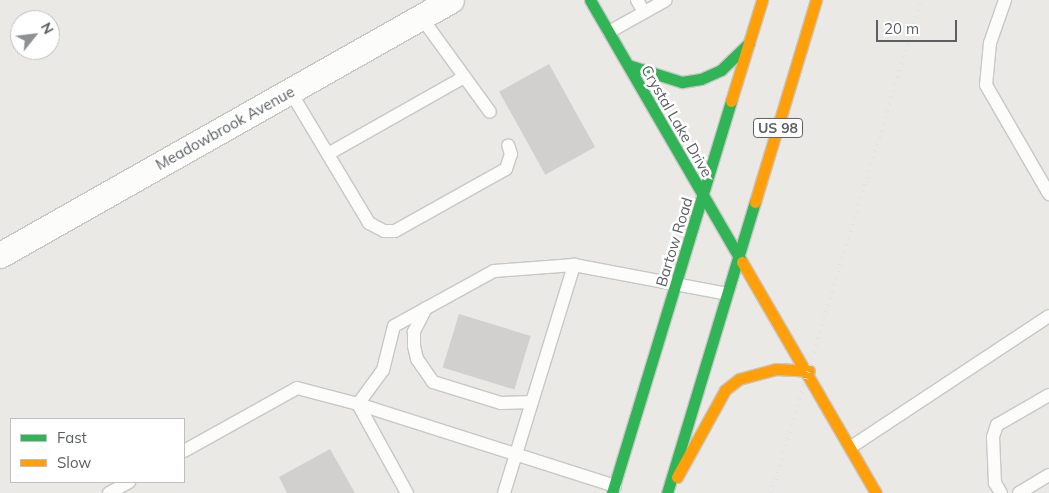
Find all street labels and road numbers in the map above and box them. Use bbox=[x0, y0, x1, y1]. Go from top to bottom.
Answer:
street label: Crystal Lake Drive bbox=[638, 62, 716, 180]
street label: Meadowbrook Avenue bbox=[152, 82, 298, 174]
road number: US 98 bbox=[752, 116, 804, 140]
street label: Bartow Road bbox=[652, 195, 696, 289]

